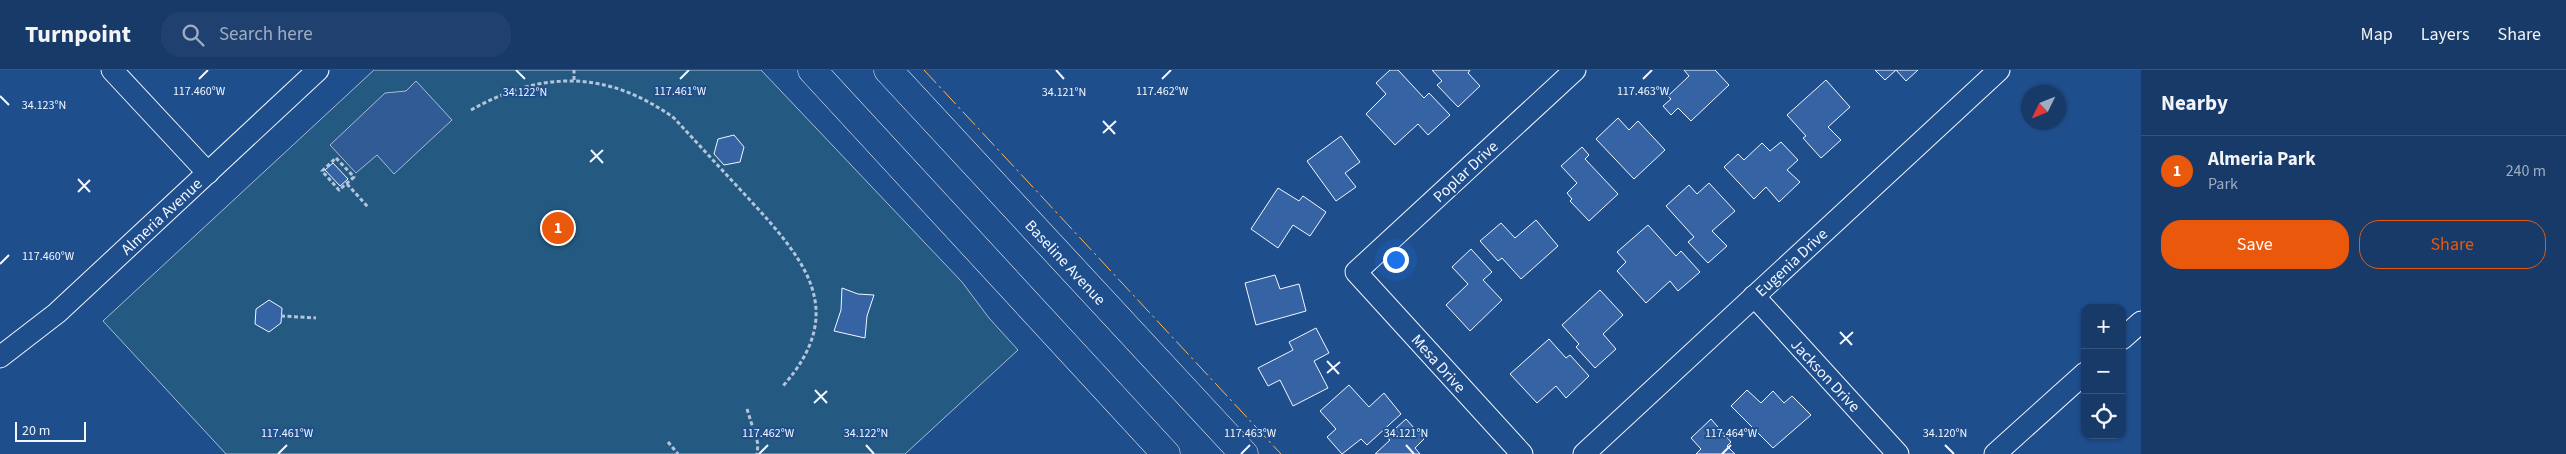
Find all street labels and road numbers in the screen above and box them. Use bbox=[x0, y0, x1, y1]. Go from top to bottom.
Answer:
street label: Poplar Drive bbox=[1428, 136, 1503, 208]
street label: Almeria Avenue bbox=[116, 173, 207, 260]
street label: Baseline Avenue bbox=[1020, 215, 1111, 310]
street label: Eugenia Drive bbox=[1751, 223, 1833, 302]
street label: Mesa Drive bbox=[1406, 329, 1471, 398]
street label: Jackson Drive bbox=[1786, 334, 1865, 417]

